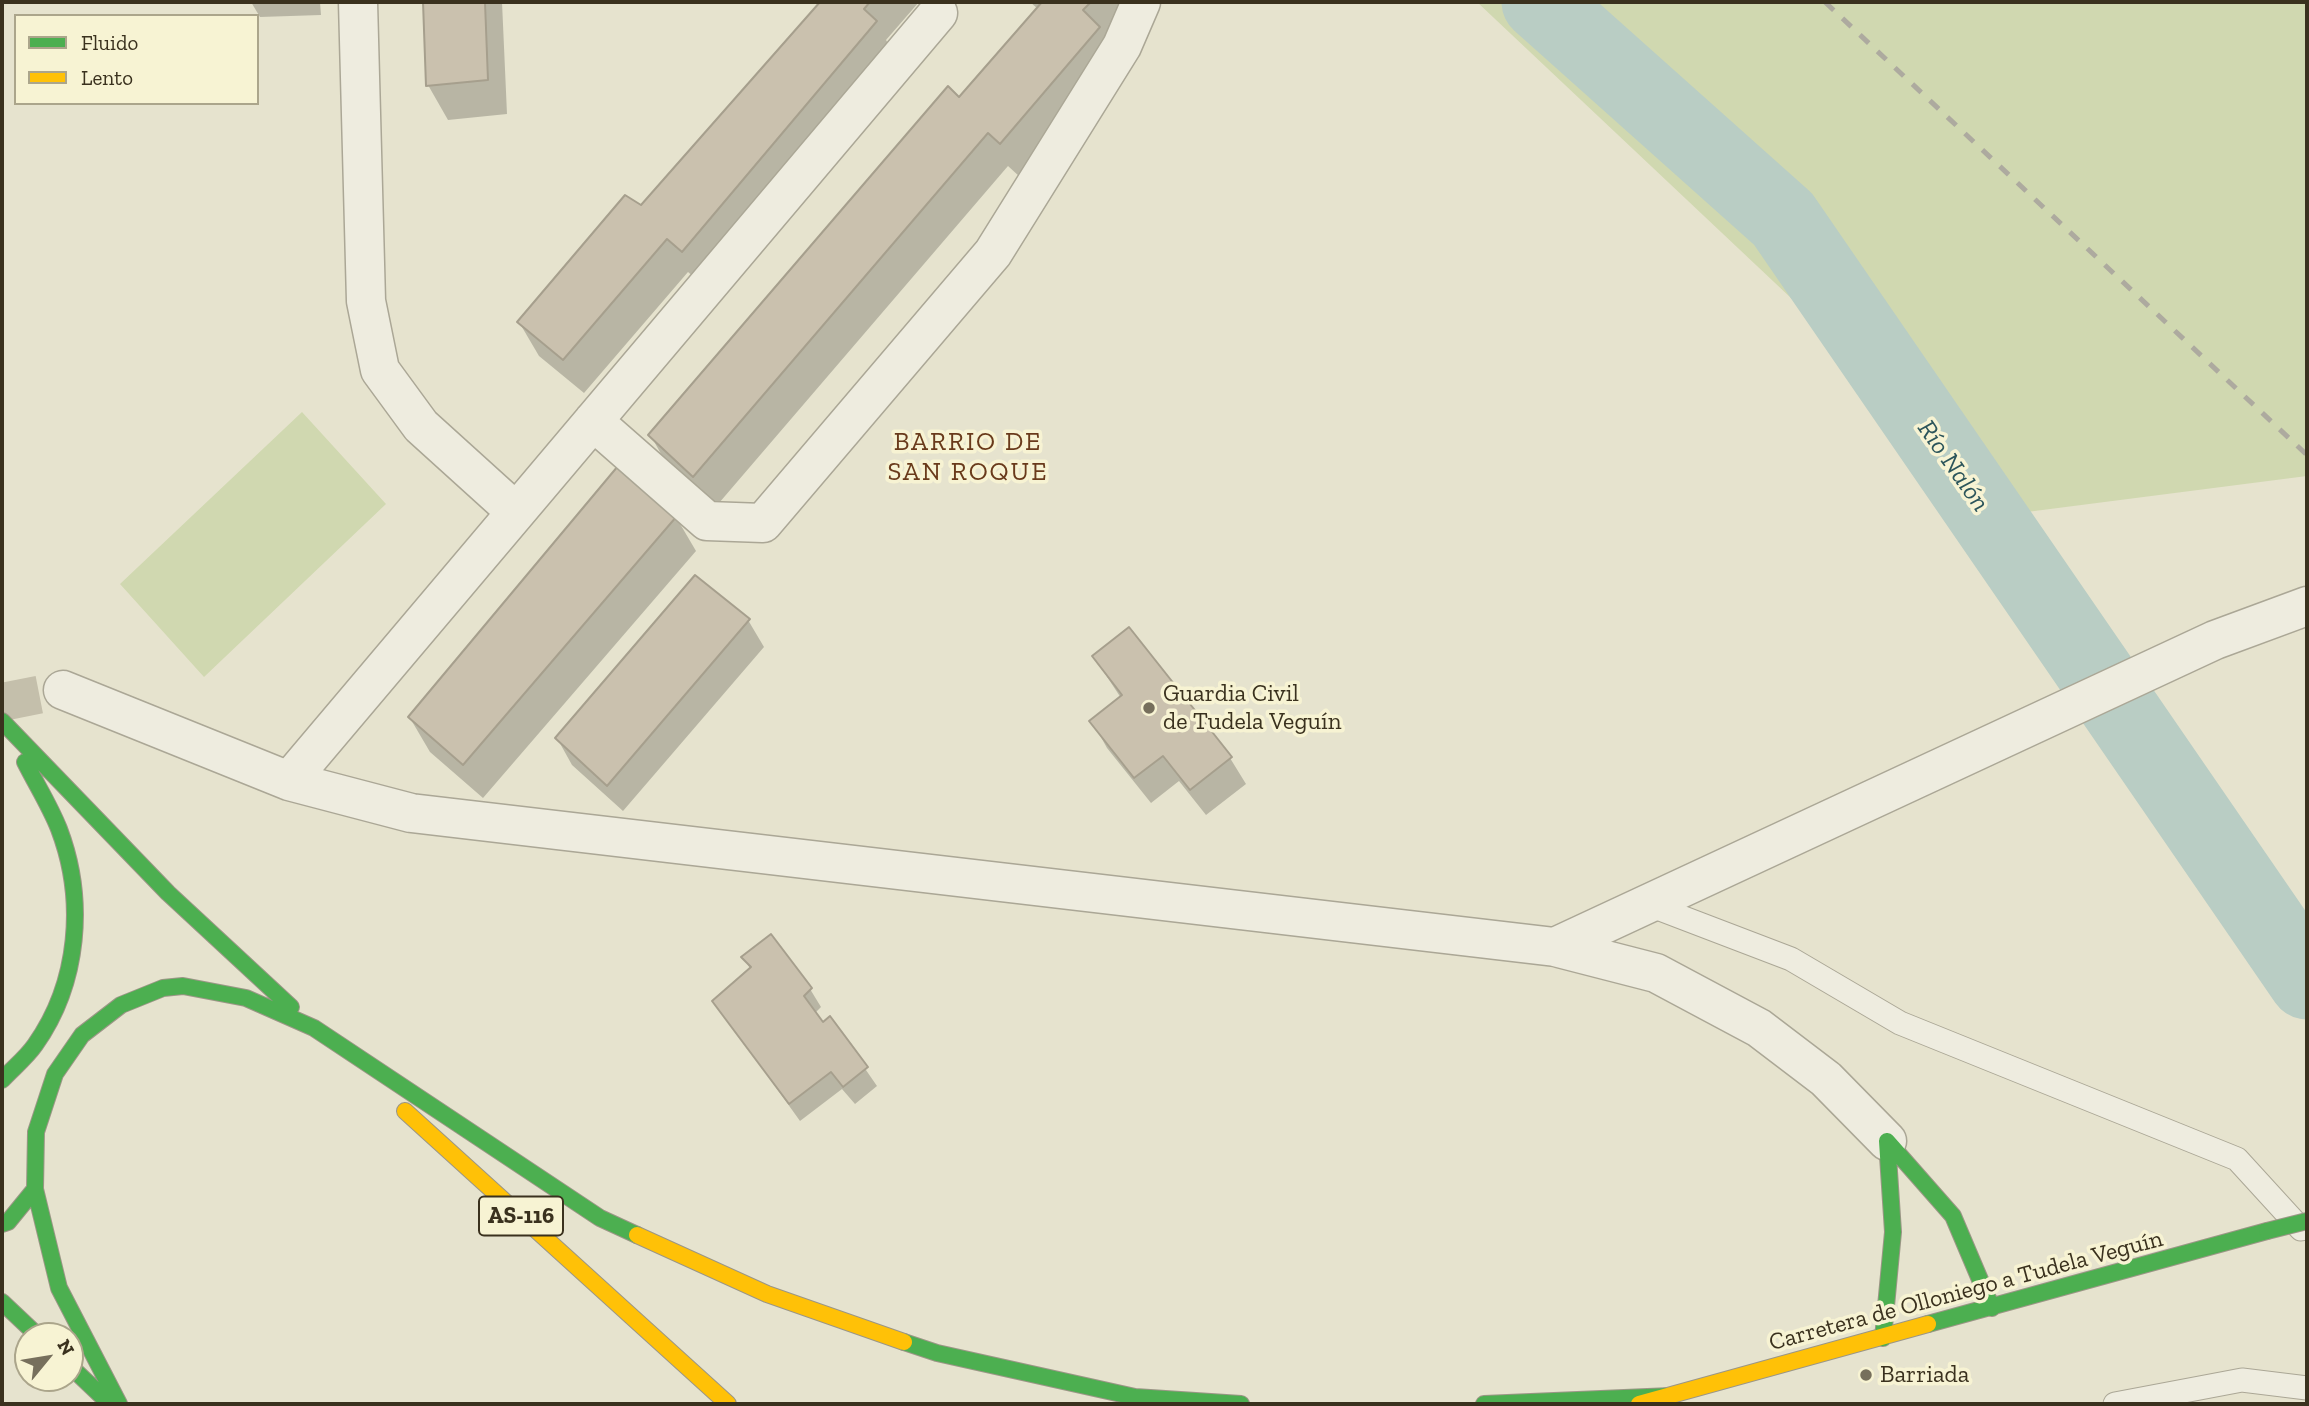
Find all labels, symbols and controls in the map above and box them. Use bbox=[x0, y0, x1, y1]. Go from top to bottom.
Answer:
legend bbox=[14, 14, 259, 105]
text: Fluido bbox=[81, 30, 138, 55]
text: Lento bbox=[81, 65, 133, 90]
water label: Río Nalón bbox=[1910, 414, 1996, 518]
district label: BARRIO DE SAN ROQUE bbox=[889, 427, 1047, 488]
place label: Guardia Civil de Tudela Veguín bbox=[1163, 680, 1341, 736]
marker: Guardia Civil de Tudela Veguín bbox=[1141, 700, 1157, 716]
road number: AS-116 bbox=[479, 1196, 563, 1236]
street label: Carretera de Olloniego a Tudela Veguín bbox=[1766, 1225, 2166, 1357]
north arrow bbox=[14, 1322, 84, 1392]
text: N bbox=[52, 1335, 79, 1359]
place label: Barriada bbox=[1880, 1361, 1969, 1389]
marker: Barriada bbox=[1858, 1367, 1874, 1383]

